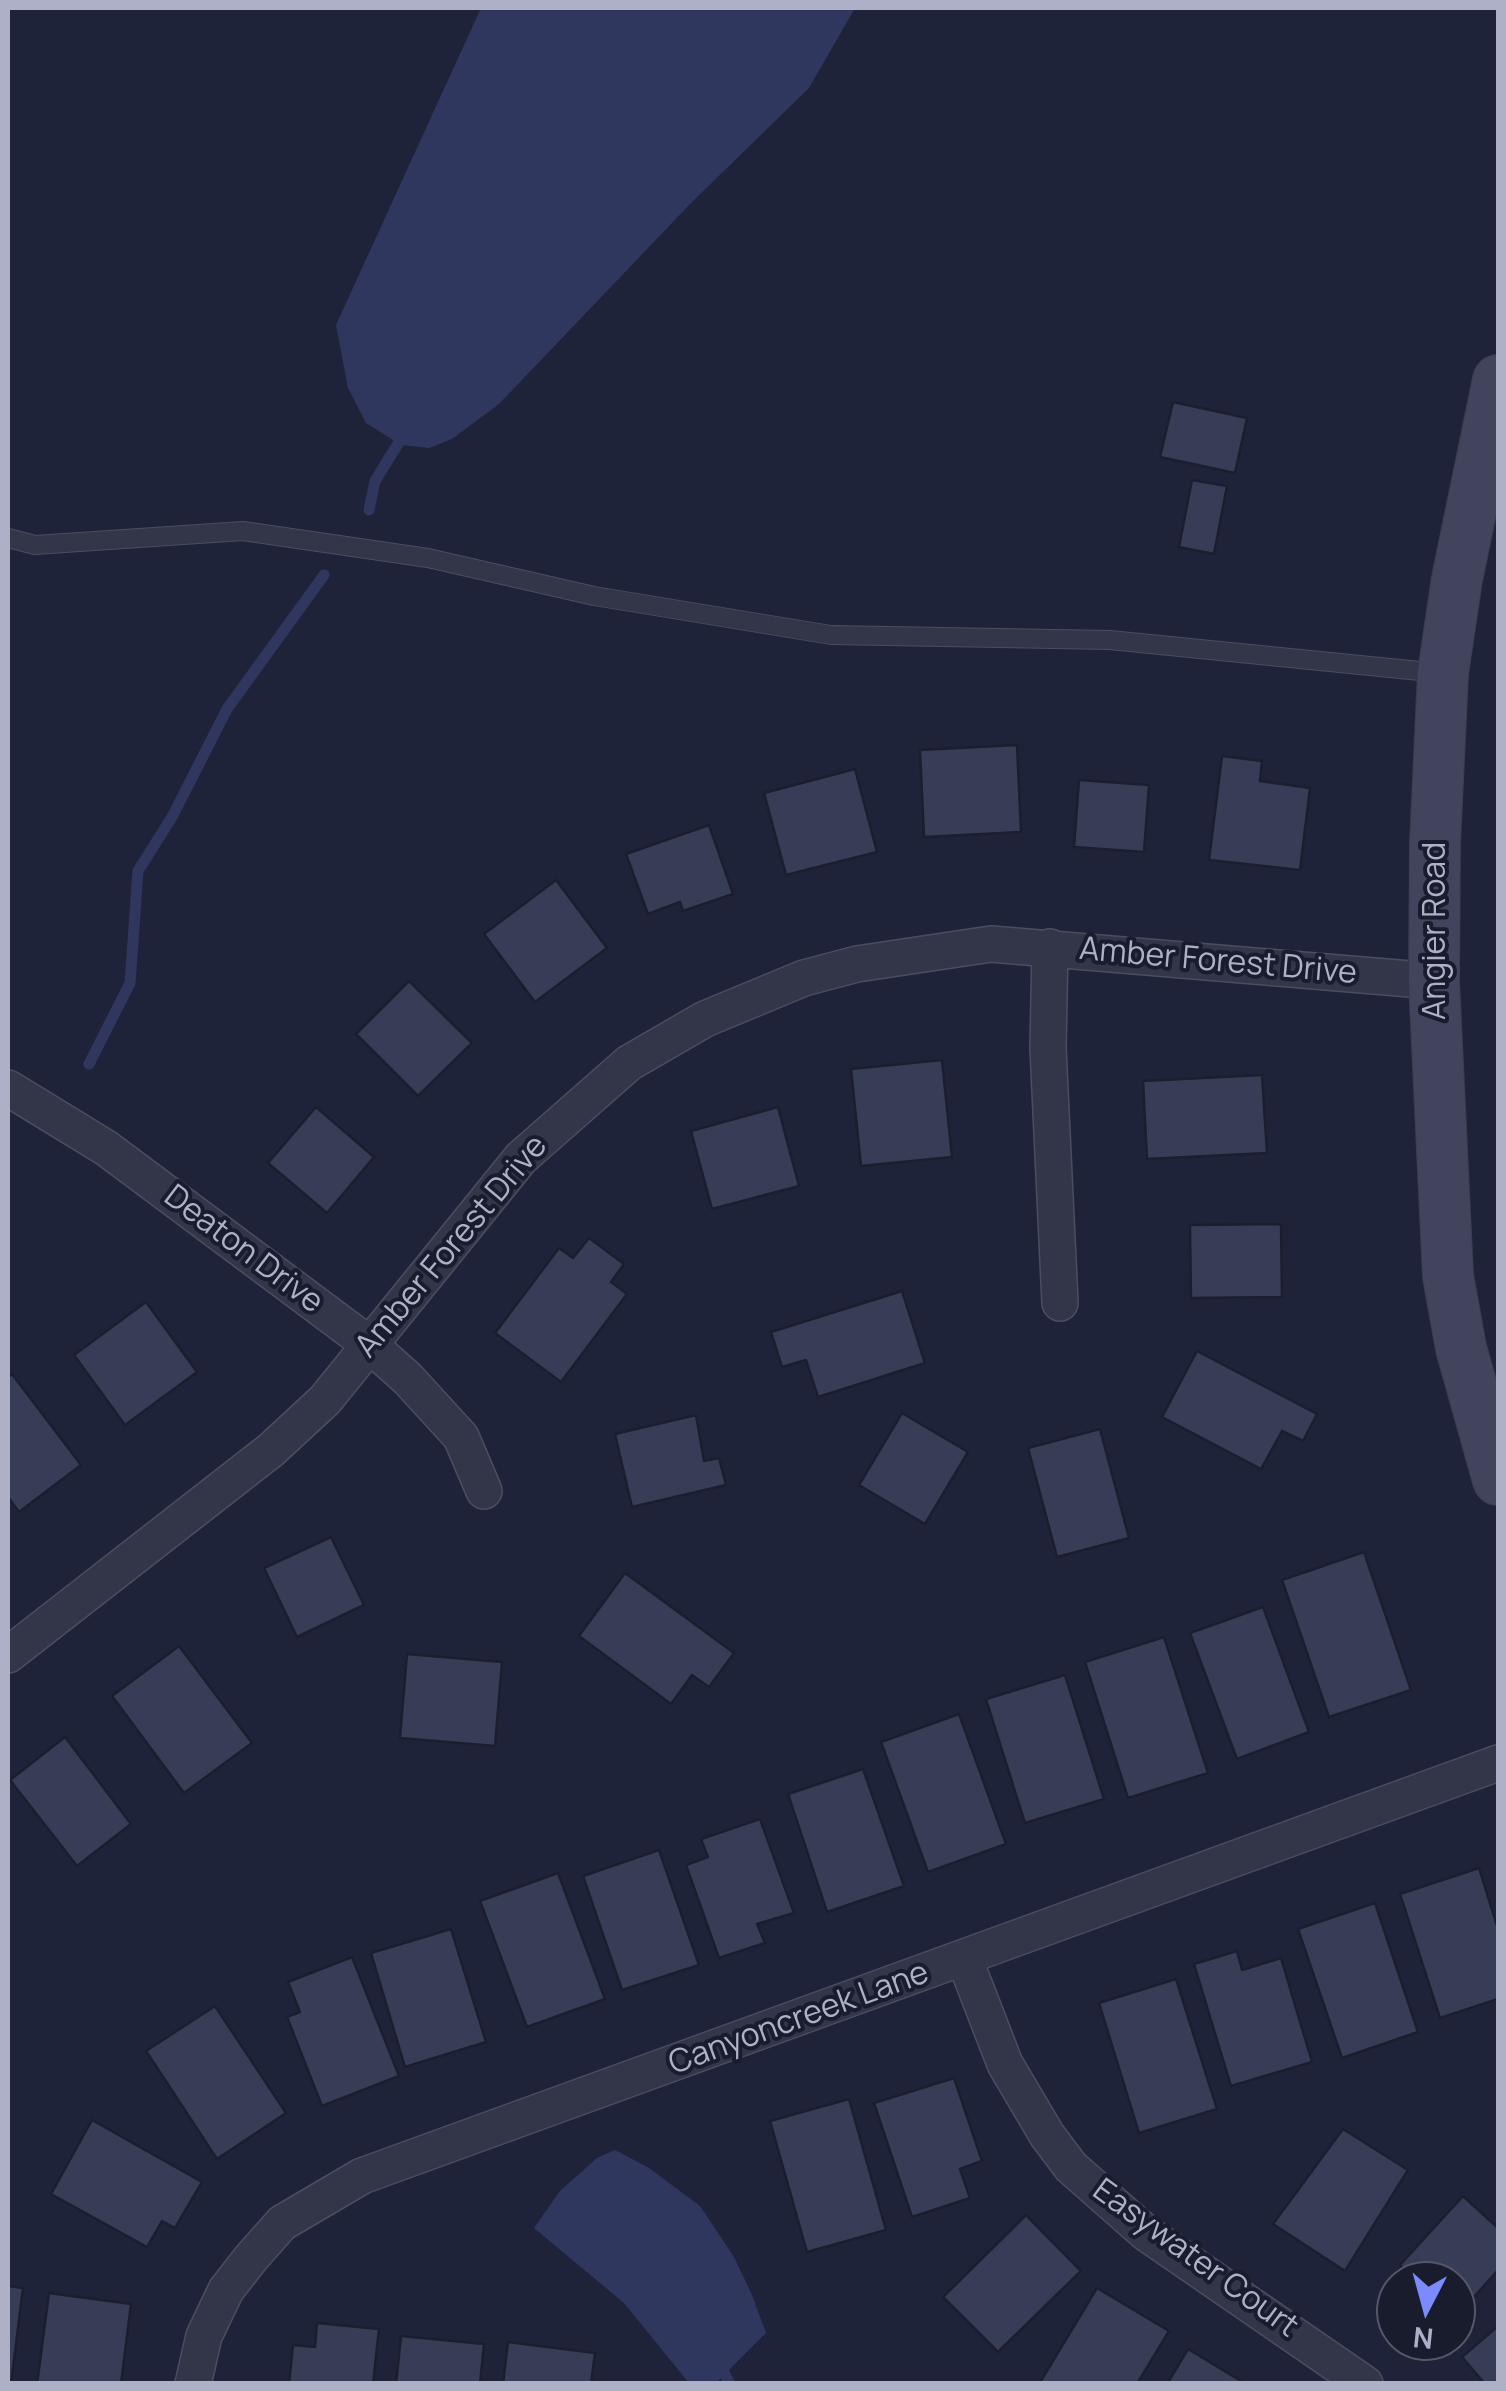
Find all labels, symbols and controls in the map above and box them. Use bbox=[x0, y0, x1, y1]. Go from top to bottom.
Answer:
street label: Angier Road bbox=[1417, 842, 1455, 1020]
street label: Amber Forest Drive bbox=[1078, 931, 1358, 993]
street label: Amber Forest Drive bbox=[348, 1128, 556, 1366]
street label: Deaton Drive bbox=[156, 1178, 330, 1322]
street label: Canyoncreek Lane bbox=[664, 1954, 934, 2084]
street label: Easywater Court bbox=[1085, 2172, 1305, 2346]
north arrow bbox=[1376, 2261, 1476, 2361]
text: N bbox=[1411, 2319, 1435, 2359]

